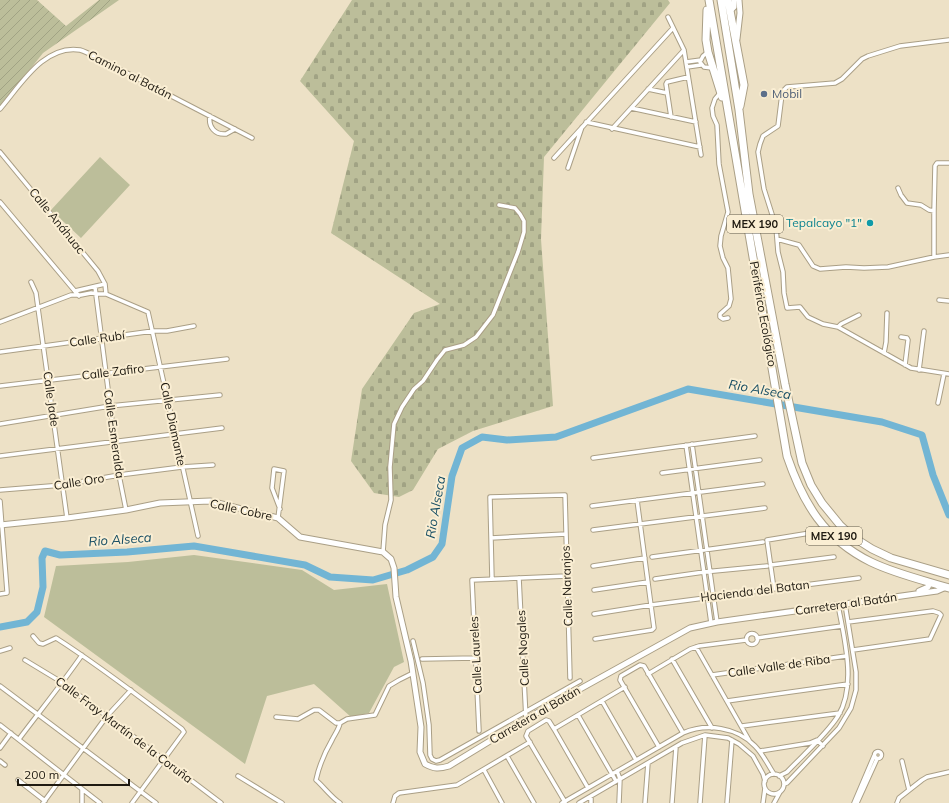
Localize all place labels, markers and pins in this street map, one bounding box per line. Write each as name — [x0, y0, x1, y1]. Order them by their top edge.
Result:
place label: Mobil — [772, 86, 802, 101]
marker: Mobil — [759, 89, 769, 99]
place label: Tepalcayo "1" — [786, 215, 862, 230]
marker: Tepalcayo "1" — [865, 218, 875, 228]

